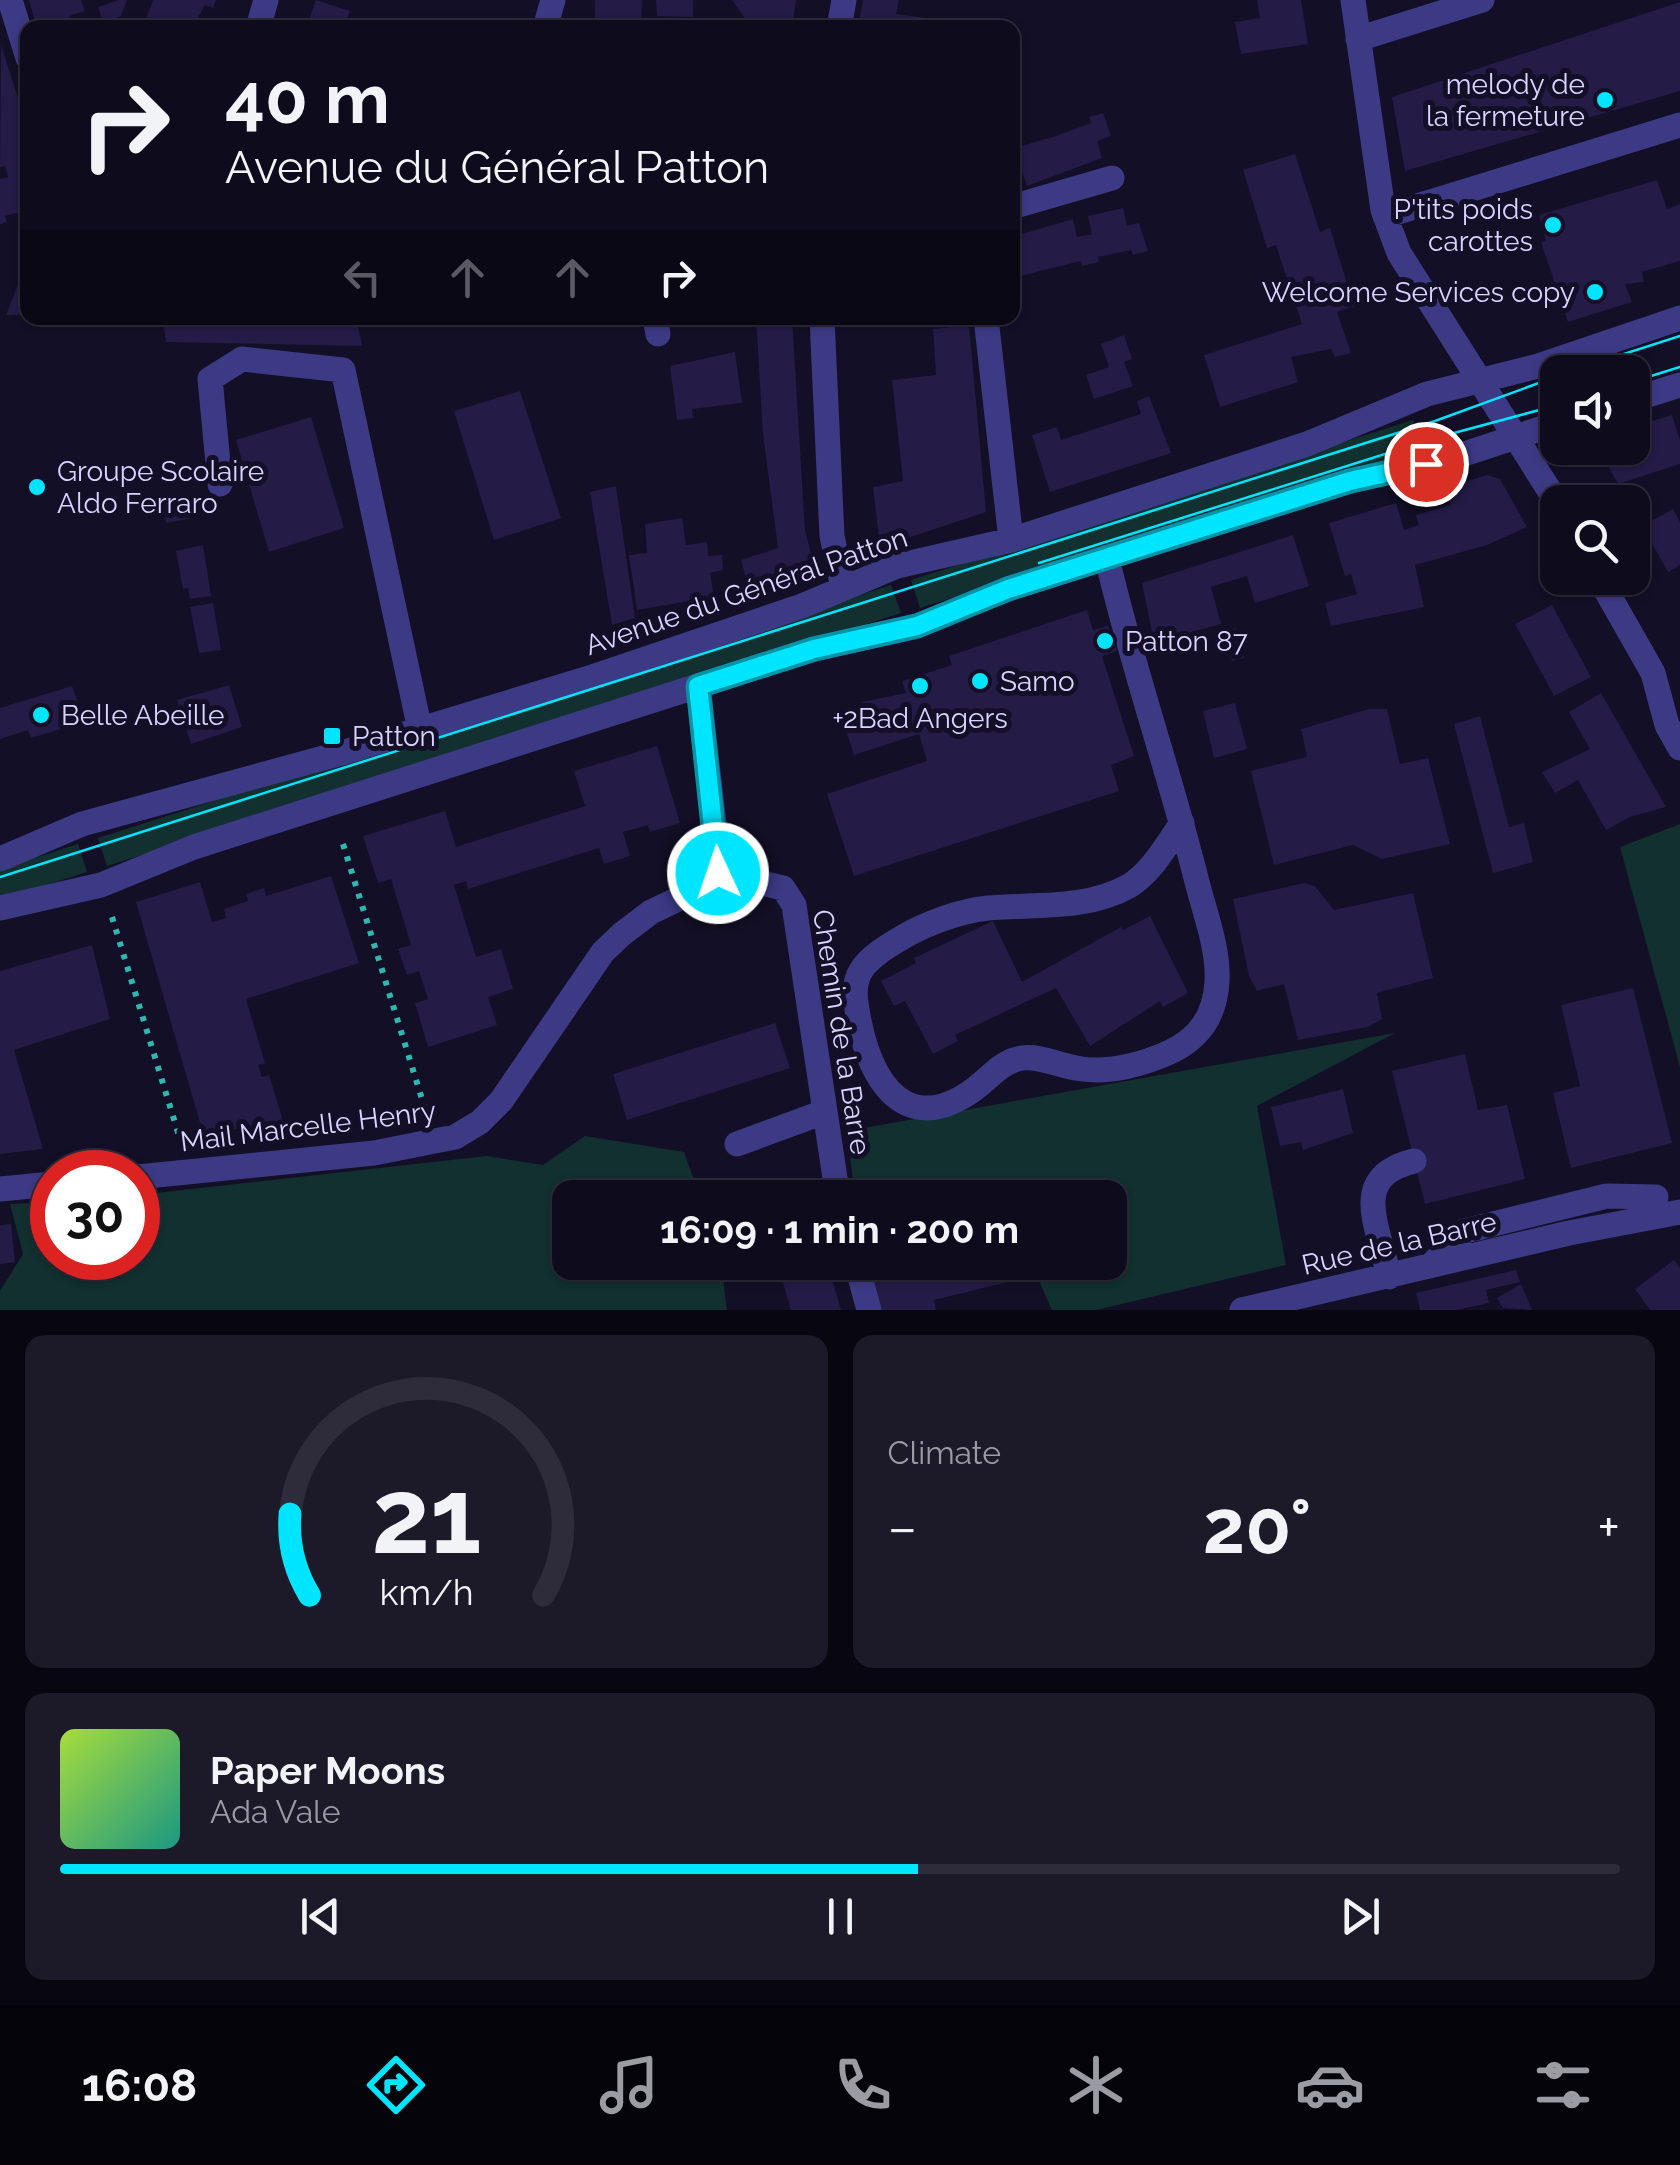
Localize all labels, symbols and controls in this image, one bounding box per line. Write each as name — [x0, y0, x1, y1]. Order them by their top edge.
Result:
text: 40 m — [225, 57, 390, 139]
icon: right — [60, 60, 190, 190]
place label: melody de la fermeture — [1426, 68, 1585, 133]
marker: melody de la fermeture — [1594, 89, 1616, 111]
text: Avenue du Général Patton — [225, 141, 769, 194]
place label: P'tits poids carottes — [1394, 193, 1533, 258]
marker: P'tits poids carottes — [1542, 214, 1564, 236]
icon: left — [335, 250, 390, 305]
icon: ahead — [440, 250, 495, 305]
icon: ahead — [545, 250, 600, 305]
icon: right — [650, 250, 705, 305]
place label: Welcome Services copy — [1262, 276, 1575, 309]
marker: Welcome Services copy — [1584, 281, 1606, 303]
map controls — [1540, 355, 1650, 595]
button: sound — [1540, 355, 1650, 465]
pin — [1384, 422, 1469, 507]
icon: arrive — [1399, 437, 1454, 492]
place label: Groupe Scolaire Aldo Ferraro — [57, 455, 264, 520]
marker: Groupe Scolaire Aldo Ferraro — [26, 476, 48, 498]
button: search — [1540, 485, 1650, 595]
street label: Avenue du Général Patton — [581, 521, 912, 662]
place label: Patton 87 — [1125, 625, 1248, 658]
marker: Patton 87 — [1094, 630, 1116, 652]
place label: Samo — [1000, 665, 1075, 698]
marker: Samo — [969, 670, 991, 692]
marker: +2Bad Angers — [909, 675, 931, 697]
place label: Belle Abeille — [61, 699, 224, 732]
place label: +2Bad Angers — [832, 702, 1008, 735]
marker: Belle Abeille — [30, 704, 52, 726]
place label: Patton — [352, 720, 436, 753]
marker: Patton — [321, 725, 343, 747]
position arrow — [666, 821, 770, 925]
street label: Chemin de la Barre — [806, 907, 877, 1157]
street label: Mail Marcelle Henry — [178, 1094, 438, 1159]
speed limit sign: 30 — [30, 1150, 160, 1280]
street label: Rue de la Barre — [1299, 1205, 1500, 1282]
text: 16:09 · 1 min · 200 m — [660, 1207, 1019, 1252]
text: Climate — [888, 1434, 1001, 1471]
text: 21 — [371, 1455, 481, 1577]
text: 20° — [1203, 1482, 1311, 1571]
text: − — [888, 1495, 917, 1560]
text: + — [1597, 1495, 1620, 1560]
text: km/h — [379, 1571, 473, 1613]
text: Paper Moons — [210, 1748, 445, 1793]
text: Ada Vale — [210, 1793, 341, 1830]
icon: previous — [293, 1889, 348, 1944]
icon: pause — [813, 1889, 868, 1944]
icon: next — [1333, 1889, 1388, 1944]
icon: directions — [361, 2050, 431, 2120]
icon: music — [594, 2050, 664, 2120]
icon: phone — [828, 2050, 898, 2120]
icon: climate — [1061, 2050, 1131, 2120]
icon: car — [1295, 2050, 1365, 2120]
icon: filters — [1528, 2050, 1598, 2120]
text: 16:08 — [82, 2059, 197, 2112]

